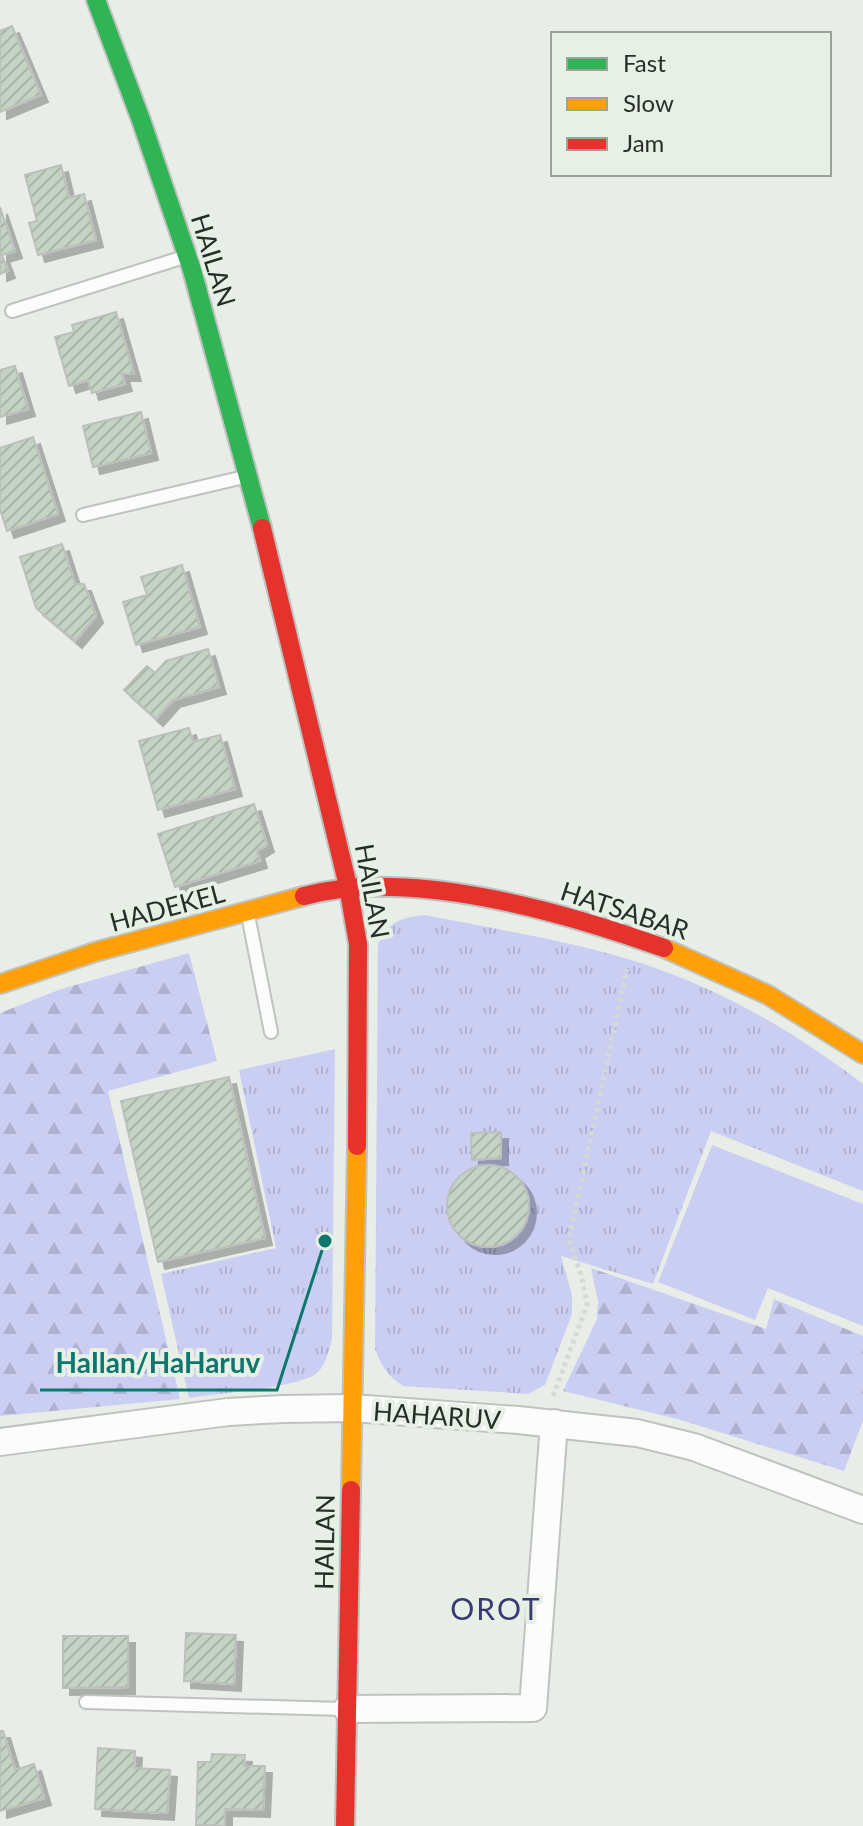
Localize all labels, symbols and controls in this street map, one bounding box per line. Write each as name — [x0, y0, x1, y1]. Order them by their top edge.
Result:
legend — [551, 32, 831, 176]
text: Fast — [623, 48, 666, 77]
text: Slow — [623, 88, 674, 117]
text: Jam — [623, 128, 664, 157]
street label: HAILAN — [185, 210, 243, 310]
street label: HAILAN — [349, 841, 397, 941]
street label: HATSABAR — [557, 874, 694, 946]
street label: HADEKEL — [106, 876, 228, 938]
callout: HaIlan/HaHaruv — [40, 1338, 277, 1390]
text: HaIlan/HaHaruv — [56, 1345, 261, 1379]
street label: HAHARUV — [372, 1395, 502, 1435]
street label: HAILAN — [307, 1494, 341, 1590]
district label: OROT — [450, 1590, 542, 1626]

